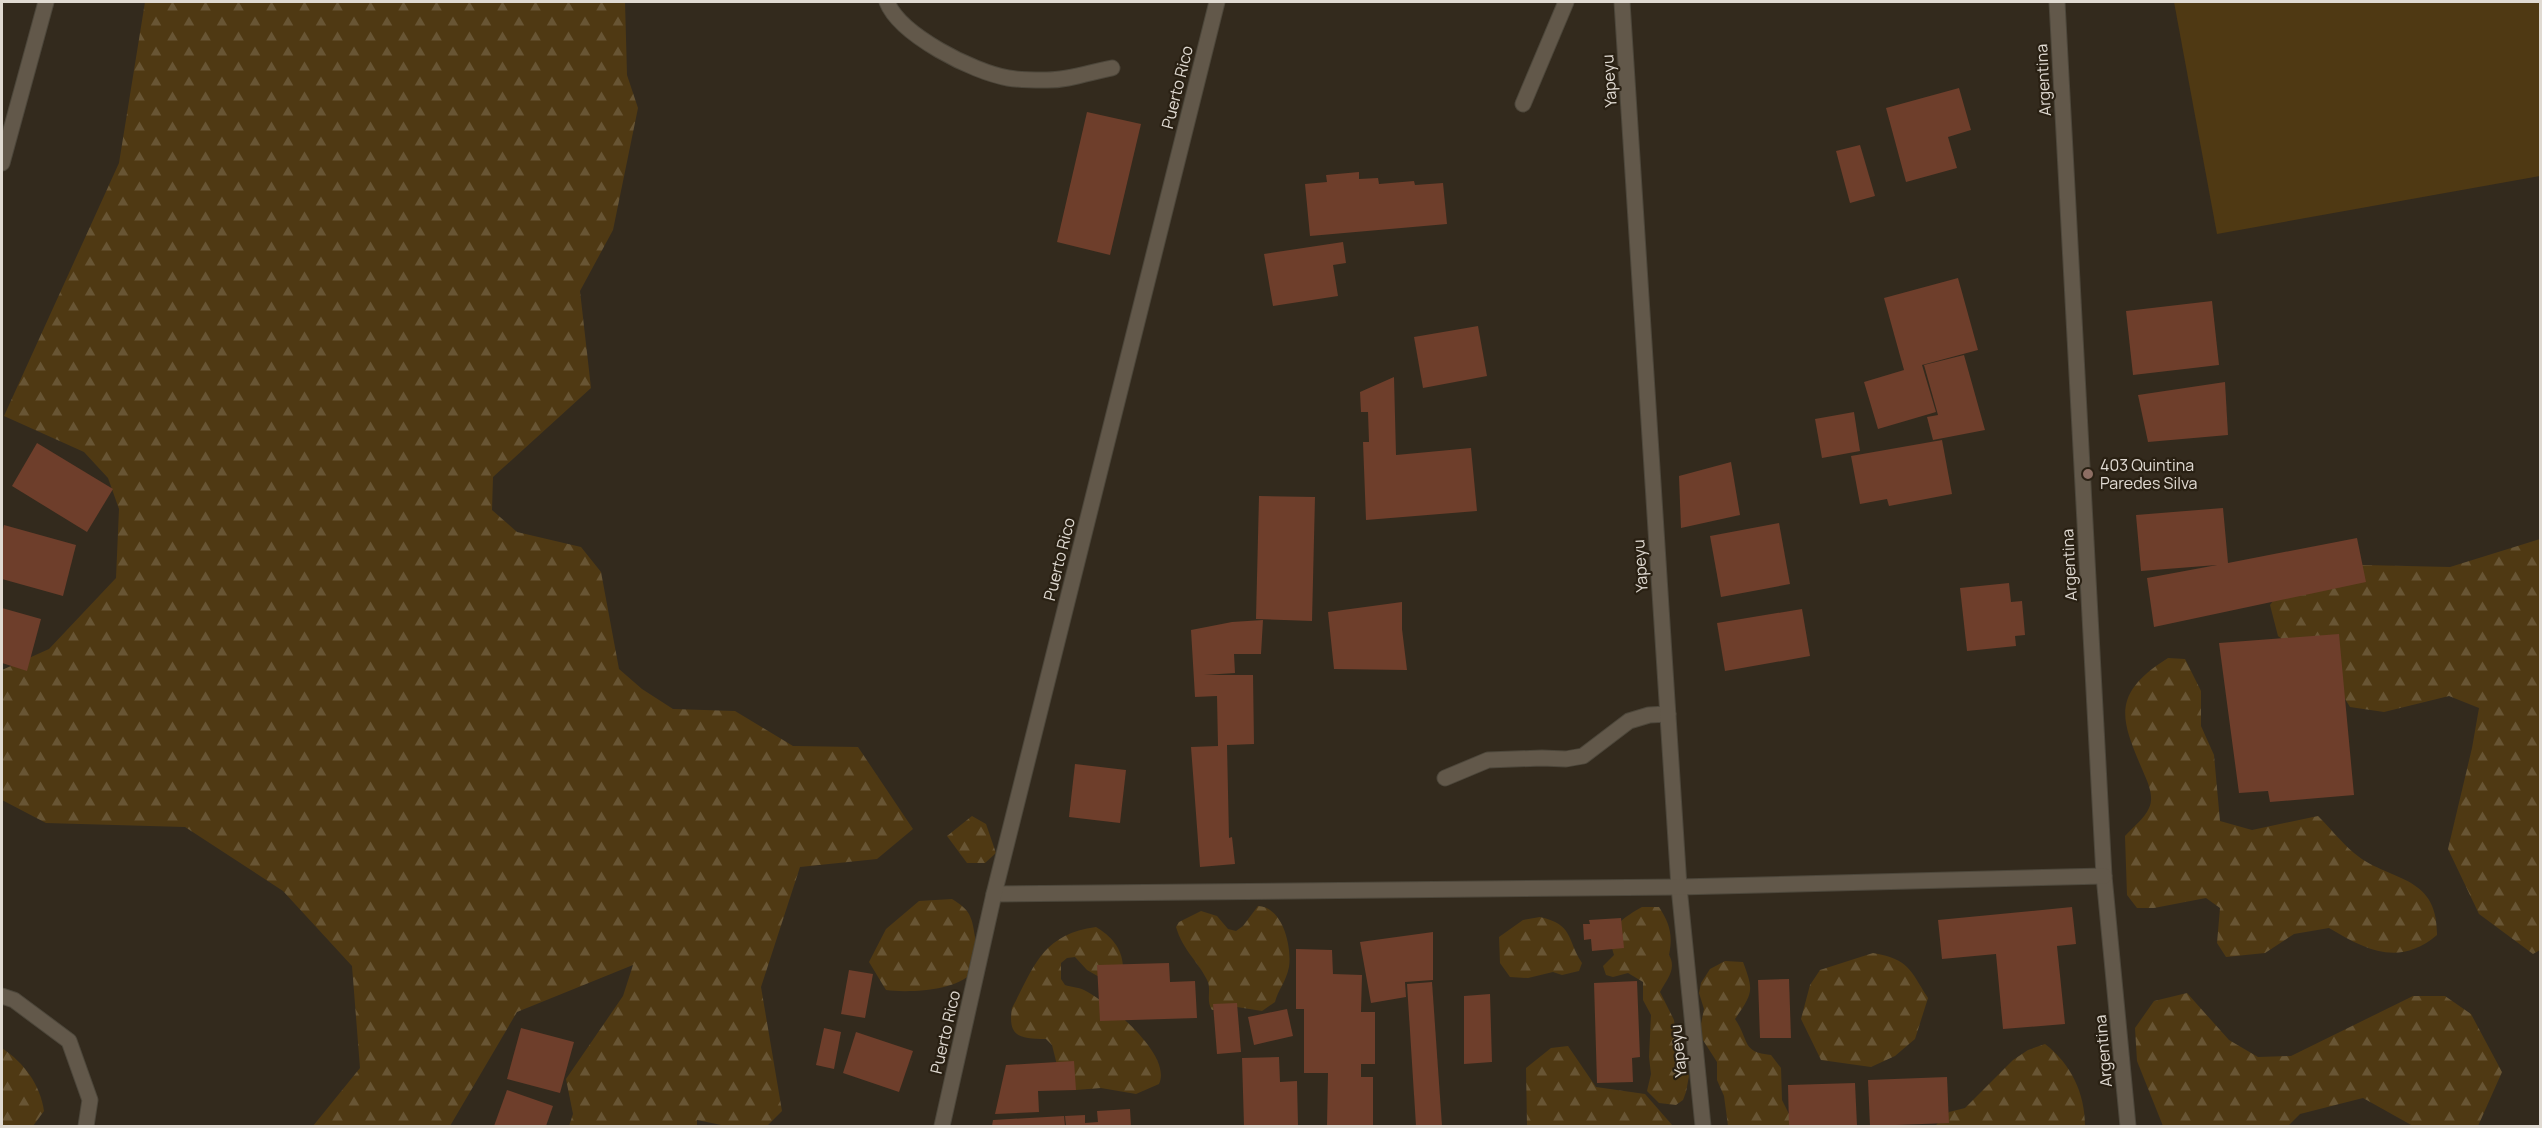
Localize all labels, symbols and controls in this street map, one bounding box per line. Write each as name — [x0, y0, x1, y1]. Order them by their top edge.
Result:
street label: Puerto Rico — [1156, 43, 1198, 131]
street label: Argentina — [2030, 43, 2056, 117]
street label: Yapeyu — [1596, 54, 1622, 108]
place label: 403 Quintina Paredes Silva — [2100, 454, 2197, 494]
marker: 403 Quintina Paredes Silva — [2081, 467, 2095, 481]
street label: Puerto Rico — [1038, 515, 1080, 603]
street label: Argentina — [2056, 528, 2082, 602]
street label: Yapeyu — [1627, 539, 1653, 593]
street label: Puerto Rico — [925, 988, 965, 1076]
street label: Argentina — [2089, 1014, 2117, 1088]
street label: Yapeyu — [1664, 1023, 1692, 1079]

